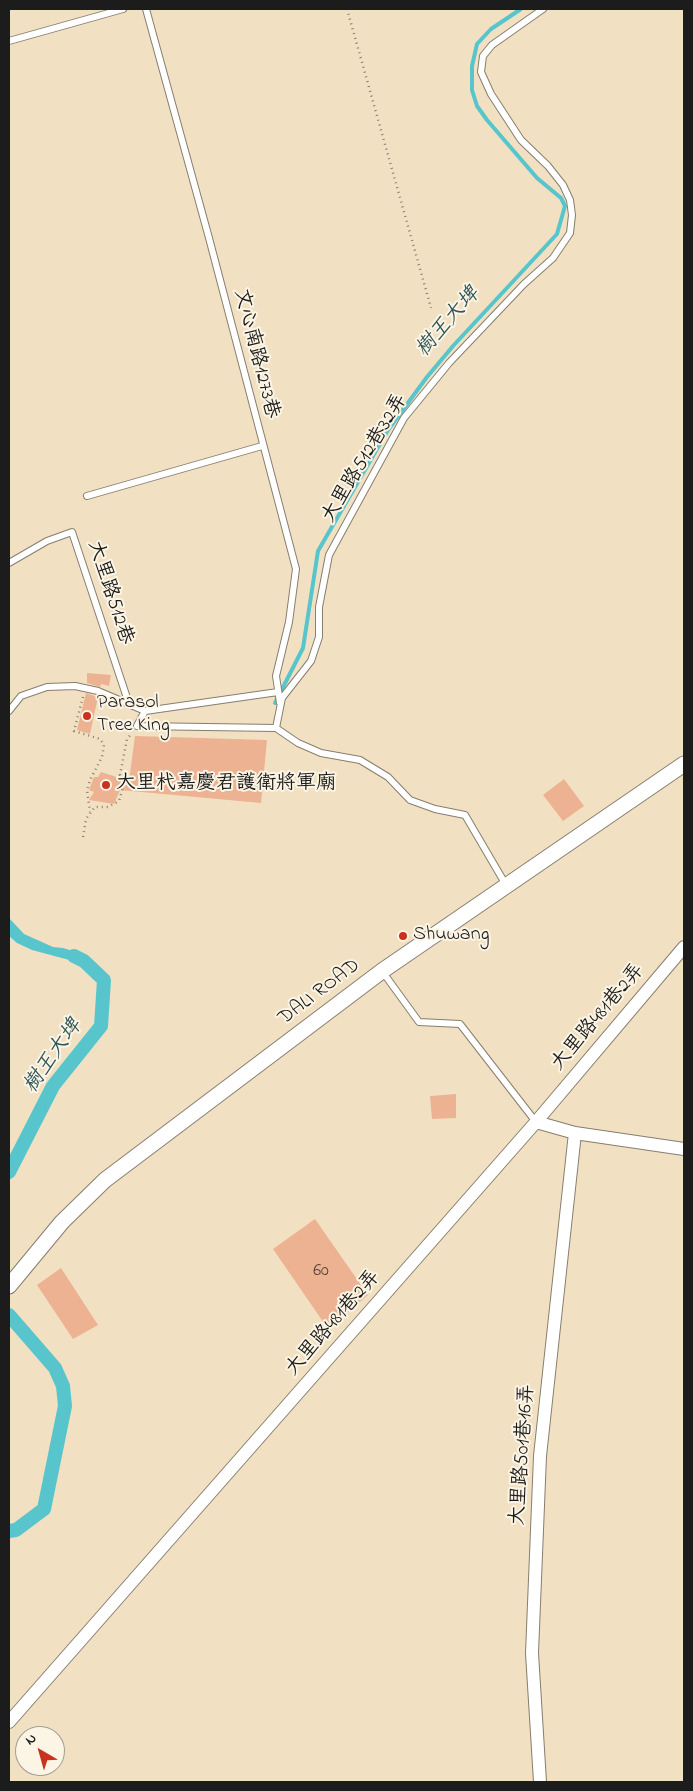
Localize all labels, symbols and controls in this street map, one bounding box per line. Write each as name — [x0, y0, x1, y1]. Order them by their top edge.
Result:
water label: 樹王大埤 — [412, 283, 486, 363]
street label: 文心南路1273巷 — [227, 287, 283, 421]
street label: 大里路512巷32弄 — [318, 390, 414, 528]
street label: 大里路512巷 — [81, 538, 137, 648]
place label: Parasol Tree King — [97, 692, 170, 739]
marker: Parasol Tree King — [81, 710, 93, 722]
place label: 大里杙嘉慶君護衛將軍廟 — [116, 773, 336, 797]
marker: 大里杙嘉慶君護衛將軍廟 — [100, 779, 112, 791]
place label: Shuwang — [413, 924, 489, 948]
marker: Shuwang — [397, 930, 409, 942]
street label: DALI ROAD — [275, 955, 365, 1031]
street label: 大里路481巷2弄 — [547, 960, 651, 1076]
water label: 樹王大埤 — [20, 1015, 88, 1099]
house number: 60 — [313, 1261, 329, 1283]
street label: 大里路481巷2弄 — [282, 1266, 386, 1382]
street label: 大里路501巷16弄 — [507, 1384, 541, 1526]
north arrow — [15, 1726, 65, 1776]
text: N — [21, 1728, 41, 1751]

